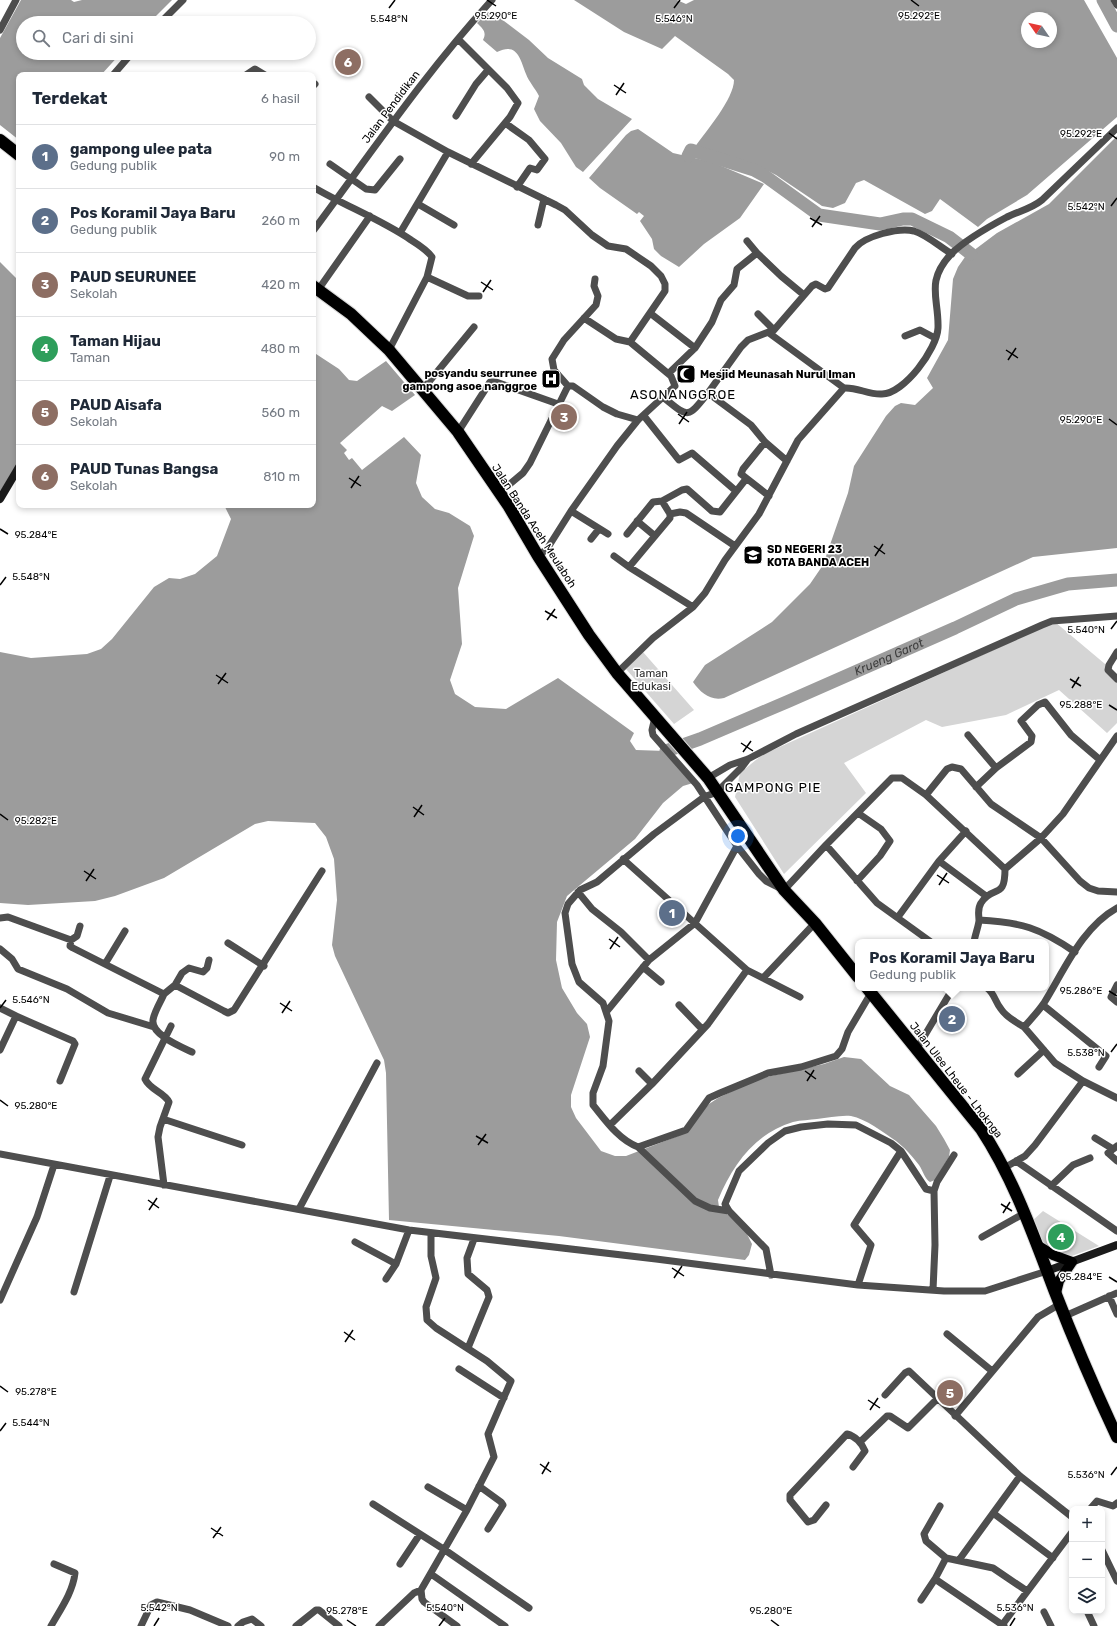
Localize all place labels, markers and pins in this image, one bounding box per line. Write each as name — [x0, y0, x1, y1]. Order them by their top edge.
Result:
pin: 6 — [335, 47, 361, 77]
mosque icon: Mesjid Meunasah Nurul Iman — [675, 363, 697, 385]
place label: posyandu seurrunee gampong asoe nanggroe — [402, 367, 537, 393]
hospital icon: posyandu seurrunee gampong asoe nanggroe — [540, 368, 562, 390]
place label: Mesjid Meunasah Nurul Iman — [700, 368, 856, 381]
pin: 3 — [551, 402, 577, 432]
place label: SD NEGERI 23 KOTA BANDA ACEH — [767, 543, 869, 569]
school or university icon: SD NEGERI 23 KOTA BANDA ACEH — [742, 544, 764, 566]
pin: 1 — [659, 898, 685, 928]
pin: 2 — [939, 1004, 965, 1034]
pin: 4 — [1048, 1222, 1074, 1252]
pin: 5 — [937, 1378, 963, 1408]

